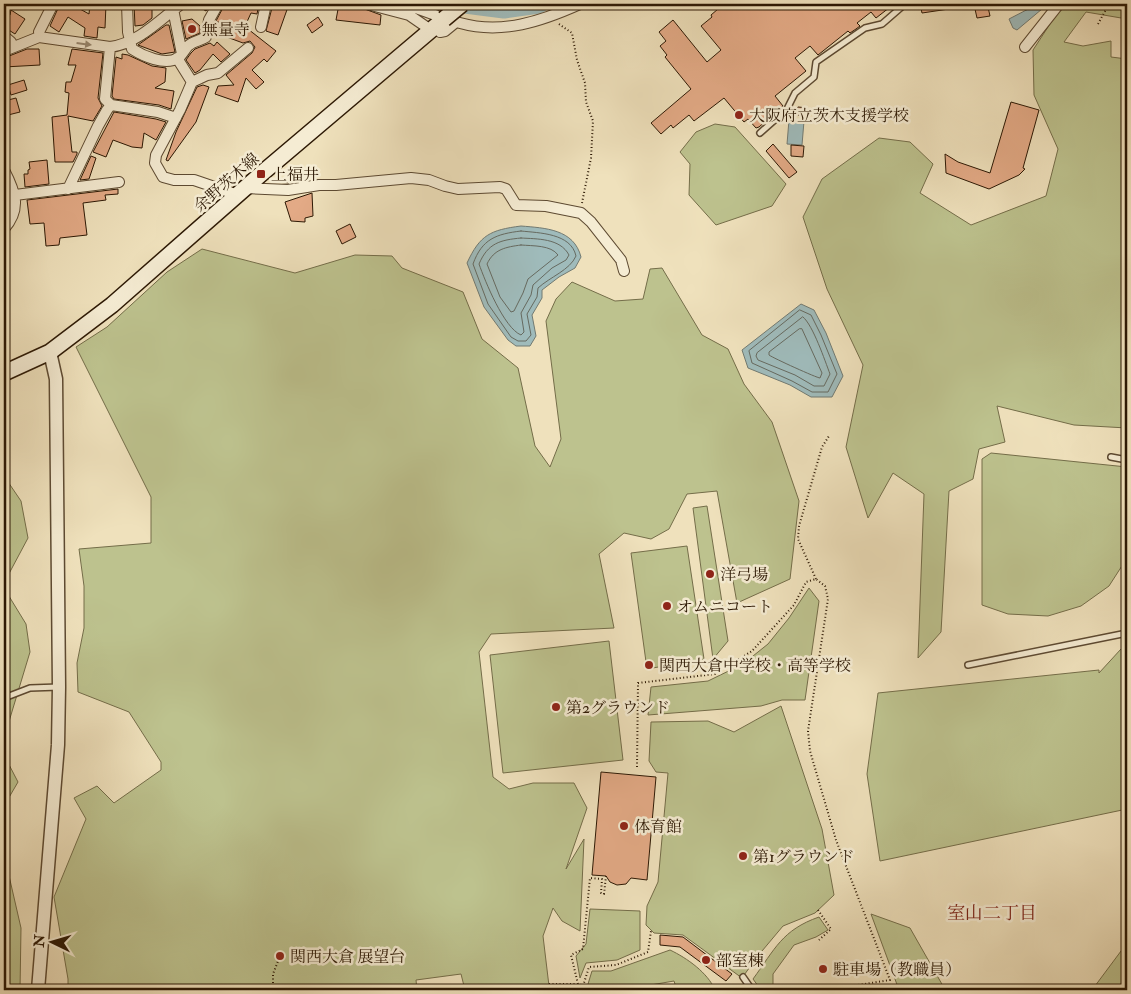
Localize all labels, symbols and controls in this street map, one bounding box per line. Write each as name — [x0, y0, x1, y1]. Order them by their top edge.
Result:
place label: 無量寺 — [202, 20, 250, 40]
marker: 無量寺 — [186, 23, 198, 35]
one-way arrow — [77, 40, 93, 48]
place label: 大阪府立茨木支援学校 — [749, 106, 909, 126]
marker: 大阪府立茨木支援学校 — [733, 109, 745, 121]
street label: 余野茨木線 — [190, 149, 263, 217]
place label: 上福井 — [271, 165, 319, 185]
marker: 上福井 — [255, 168, 267, 180]
place label: 洋弓場 — [720, 565, 768, 585]
marker: 洋弓場 — [704, 568, 716, 580]
place label: オムニコート — [677, 597, 773, 617]
marker: オムニコート — [661, 600, 673, 612]
place label: 関西大倉中学校・高等学校 — [659, 656, 851, 676]
marker: 関西大倉中学校・高等学校 — [643, 659, 655, 671]
place label: 第2グラウンド — [566, 698, 670, 718]
marker: 第2グラウンド — [550, 701, 562, 713]
place label: 体育館 — [634, 817, 682, 837]
marker: 体育館 — [618, 820, 630, 832]
place label: 第1グラウンド — [753, 847, 855, 867]
marker: 第1グラウンド — [737, 850, 749, 862]
district label: 室山二丁目 — [947, 902, 1037, 925]
north arrow — [28, 916, 78, 966]
text: N — [30, 933, 49, 949]
place label: 関西大倉 展望台 — [290, 947, 405, 967]
marker: 関西大倉 展望台 — [274, 950, 286, 962]
place label: 部室棟 — [716, 951, 764, 971]
marker: 部室棟 — [700, 954, 712, 966]
place label: 駐車場（教職員） — [833, 960, 961, 980]
marker: 駐車場（教職員） — [817, 963, 829, 975]

